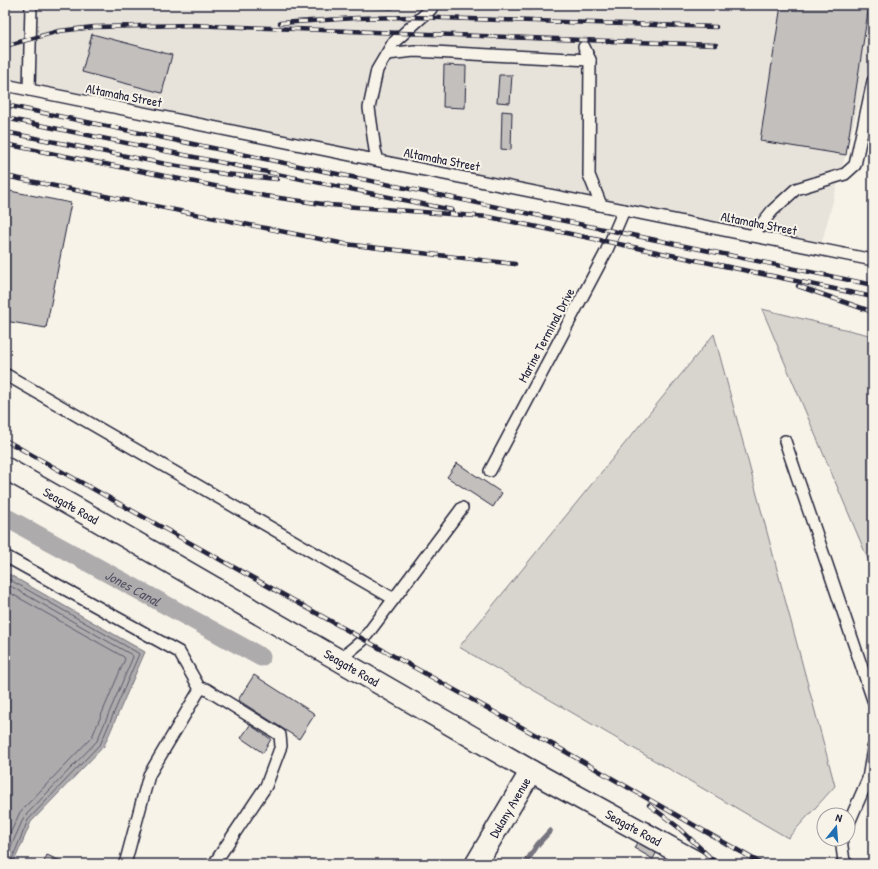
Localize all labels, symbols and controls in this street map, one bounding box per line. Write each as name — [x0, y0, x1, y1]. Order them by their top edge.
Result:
street label: Altamaha Street — [84, 79, 164, 111]
street label: Altamaha Street — [402, 143, 482, 175]
street label: Altamaha Street — [719, 207, 799, 239]
street label: Marine Terminal Drive — [513, 285, 579, 385]
street label: Seagate Road — [40, 483, 102, 528]
water label: Jones Canal — [102, 564, 165, 610]
street label: Seagate Road — [321, 644, 383, 691]
street label: Dulany Avenue — [485, 774, 534, 841]
street label: Seagate Road — [602, 805, 665, 850]
north arrow — [816, 807, 856, 847]
text: N — [834, 810, 844, 825]

